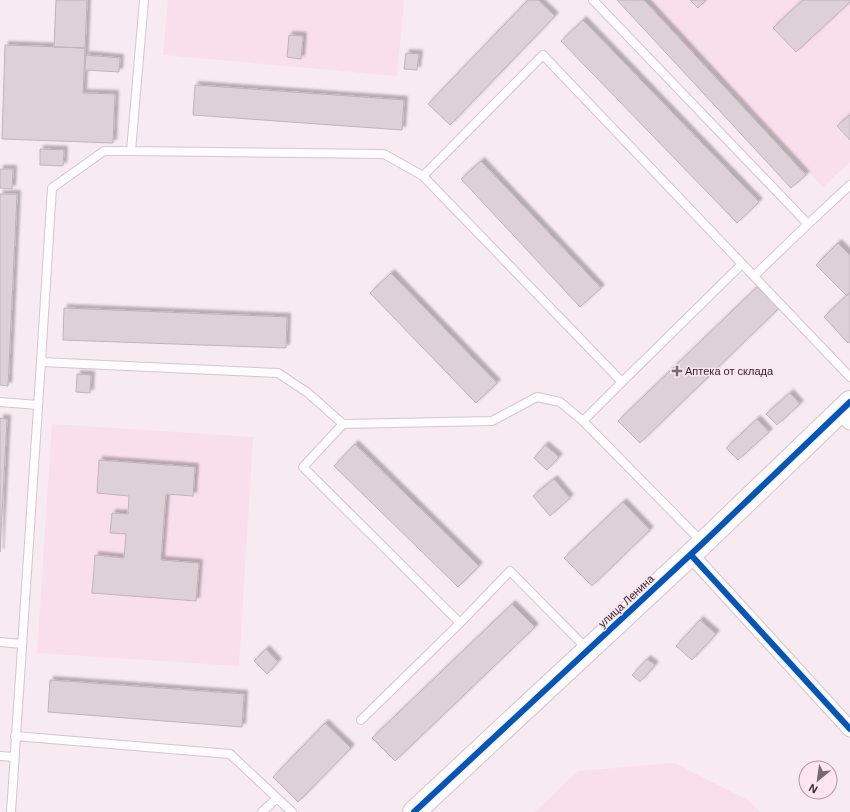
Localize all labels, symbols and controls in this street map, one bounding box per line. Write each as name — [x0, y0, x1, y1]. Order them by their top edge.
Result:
place label: Аптека от склада — [685, 365, 774, 377]
marker: Аптека от склада — [672, 366, 682, 376]
street label: улица Ленина — [596, 572, 657, 630]
north arrow — [798, 760, 838, 800]
text: N — [807, 782, 820, 796]

